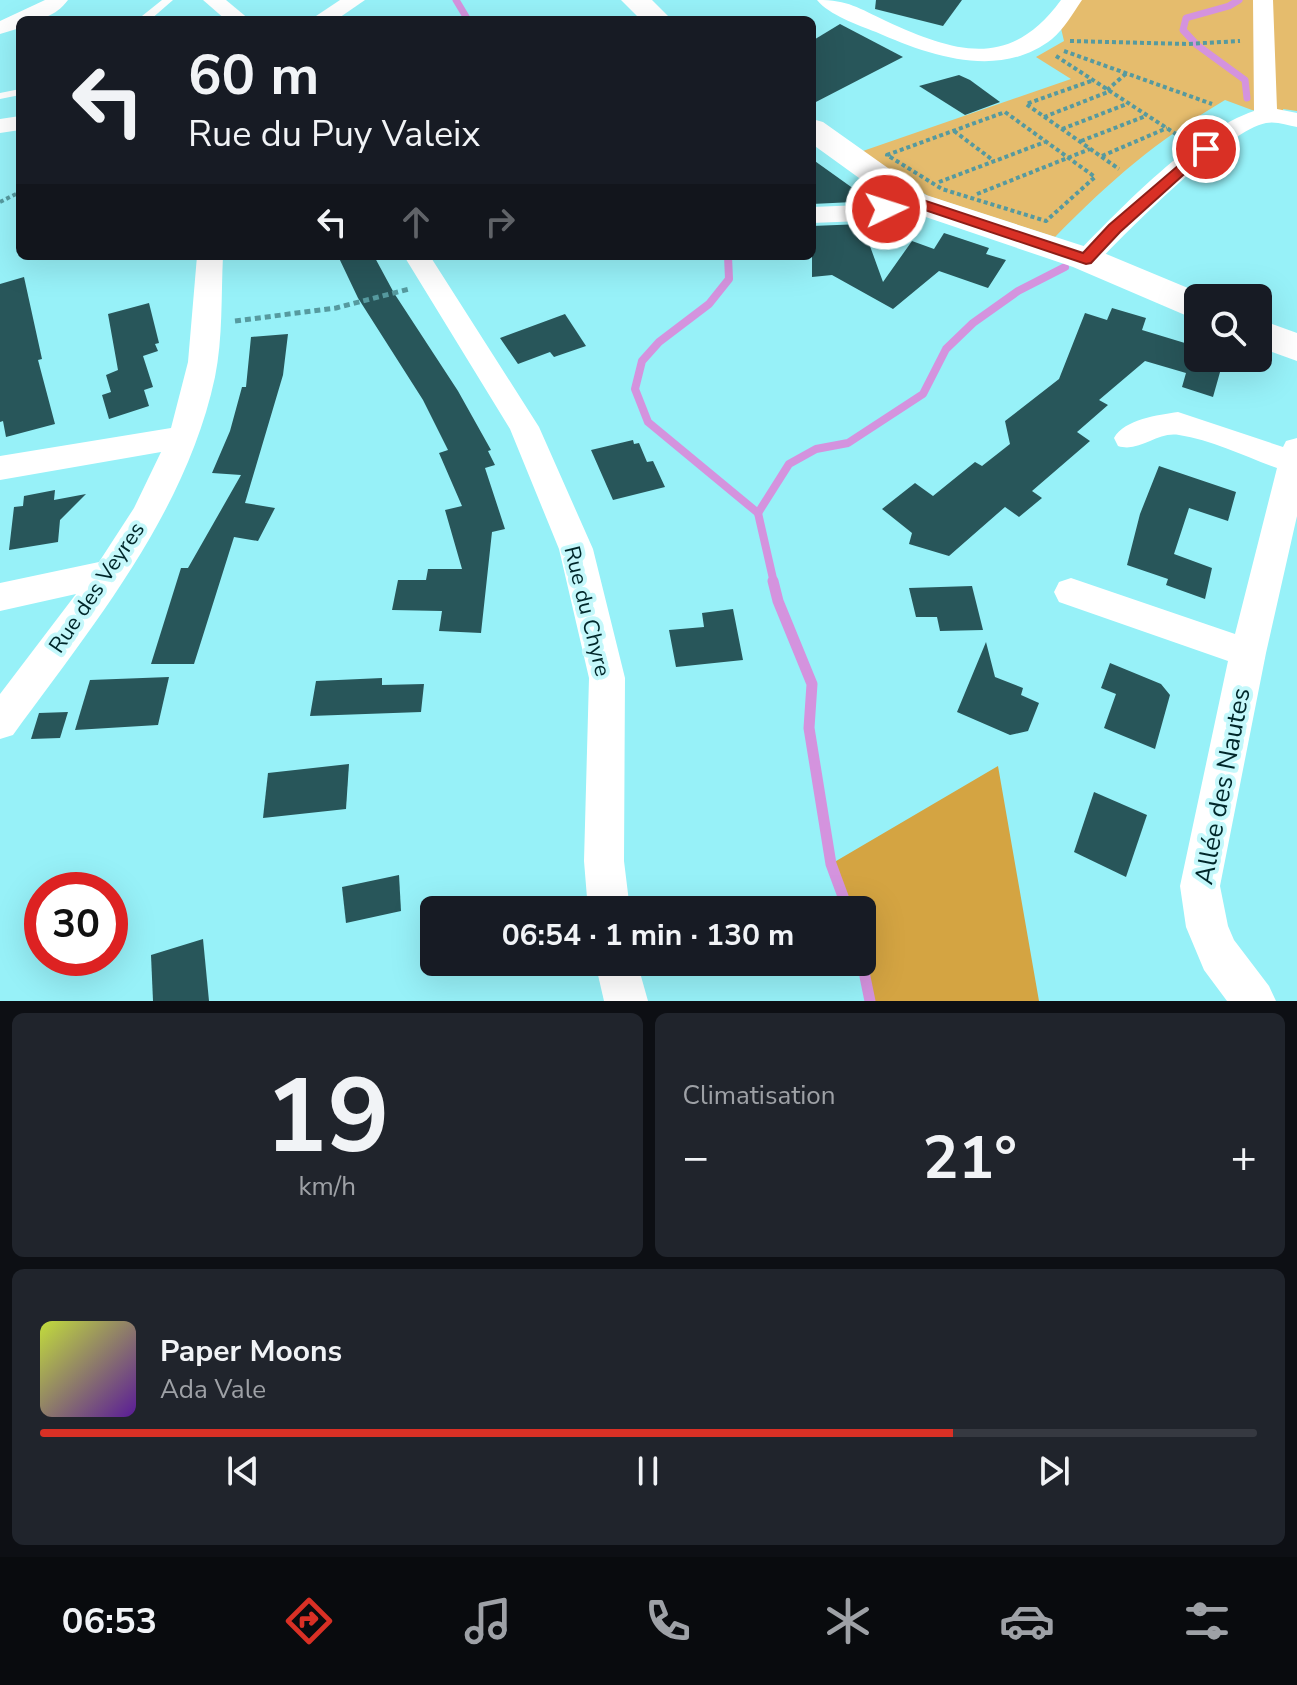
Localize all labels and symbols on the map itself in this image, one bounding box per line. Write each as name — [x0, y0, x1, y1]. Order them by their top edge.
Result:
pin — [1172, 115, 1240, 183]
position arrow — [844, 167, 928, 251]
street label: Rue des Veyres — [42, 516, 152, 659]
street label: Rue du Chyre — [556, 543, 618, 679]
street label: Allée des Nautes — [1186, 685, 1259, 887]
speed limit sign: 30 — [24, 872, 128, 976]

